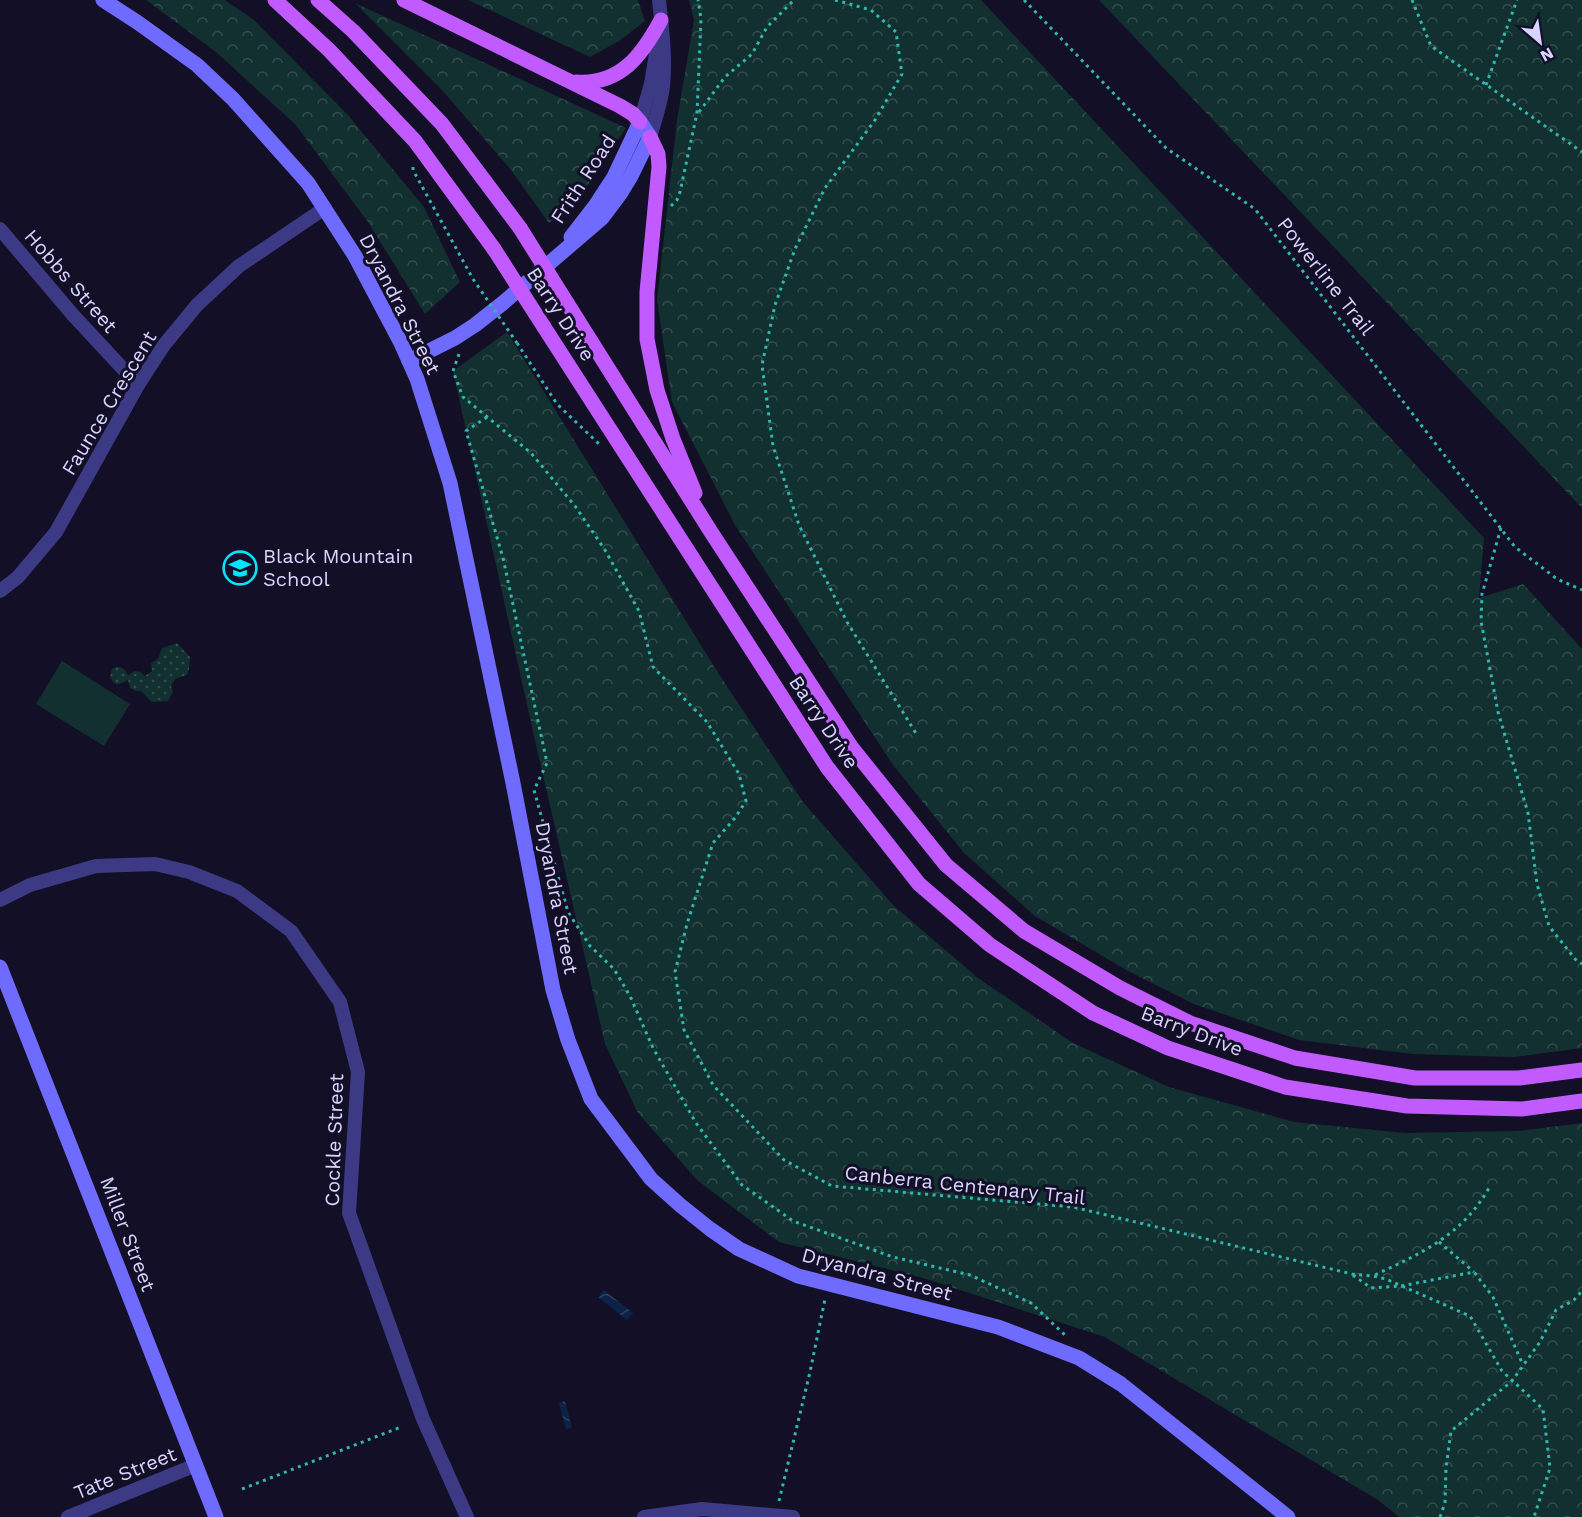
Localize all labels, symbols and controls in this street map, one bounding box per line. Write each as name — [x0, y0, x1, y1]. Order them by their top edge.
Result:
north arrow — [1510, 12, 1570, 72]
text: N — [1537, 43, 1557, 66]
street label: Frith Road — [545, 130, 621, 228]
street label: Powerline Trail — [1273, 212, 1379, 340]
street label: Hobbs Street — [20, 224, 123, 338]
street label: Dryandra Street — [354, 230, 446, 379]
street label: Barry Drive — [522, 263, 600, 365]
street label: Faunce Crescent — [57, 326, 162, 479]
place label: Black Mountain School — [263, 544, 413, 591]
school or university icon: Black Mountain School — [222, 550, 258, 586]
street label: Barry Drive — [784, 671, 864, 773]
street label: Dryandra Street — [530, 820, 584, 977]
street label: Barry Drive — [1138, 1001, 1246, 1061]
street label: Cockle Street — [320, 1073, 348, 1207]
street label: Canberra Centenary Trail — [843, 1160, 1087, 1210]
street label: Miller Street — [95, 1173, 161, 1295]
street label: Dryandra Street — [799, 1242, 955, 1306]
street label: Tate Street — [70, 1441, 180, 1504]

